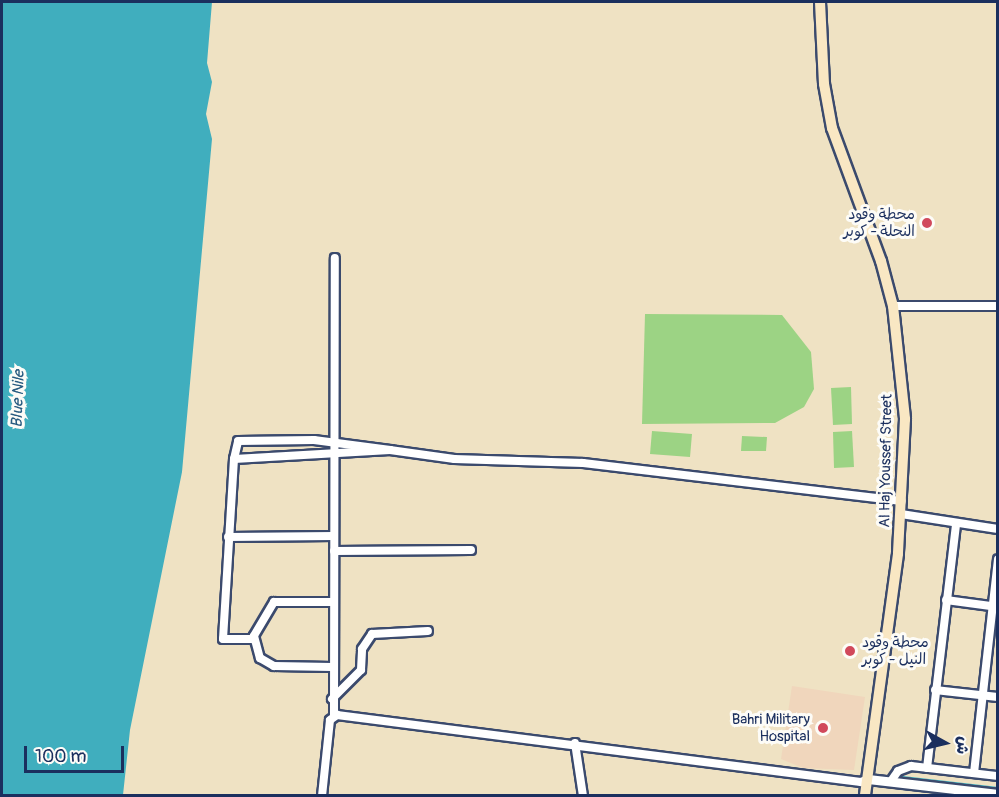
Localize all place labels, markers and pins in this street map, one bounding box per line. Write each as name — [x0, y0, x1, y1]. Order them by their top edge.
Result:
place label: محطة وقود النحلة - كوبر — [843, 205, 915, 240]
marker: محطة وقود النحلة - كوبر — [920, 216, 934, 230]
place label: محطة وقود النيل - كوبر — [862, 633, 929, 668]
marker: محطة وقود النيل - كوبر — [843, 644, 857, 658]
place label: Bahri Military Hospital — [732, 710, 810, 745]
marker: Bahri Military Hospital — [814, 719, 832, 737]

